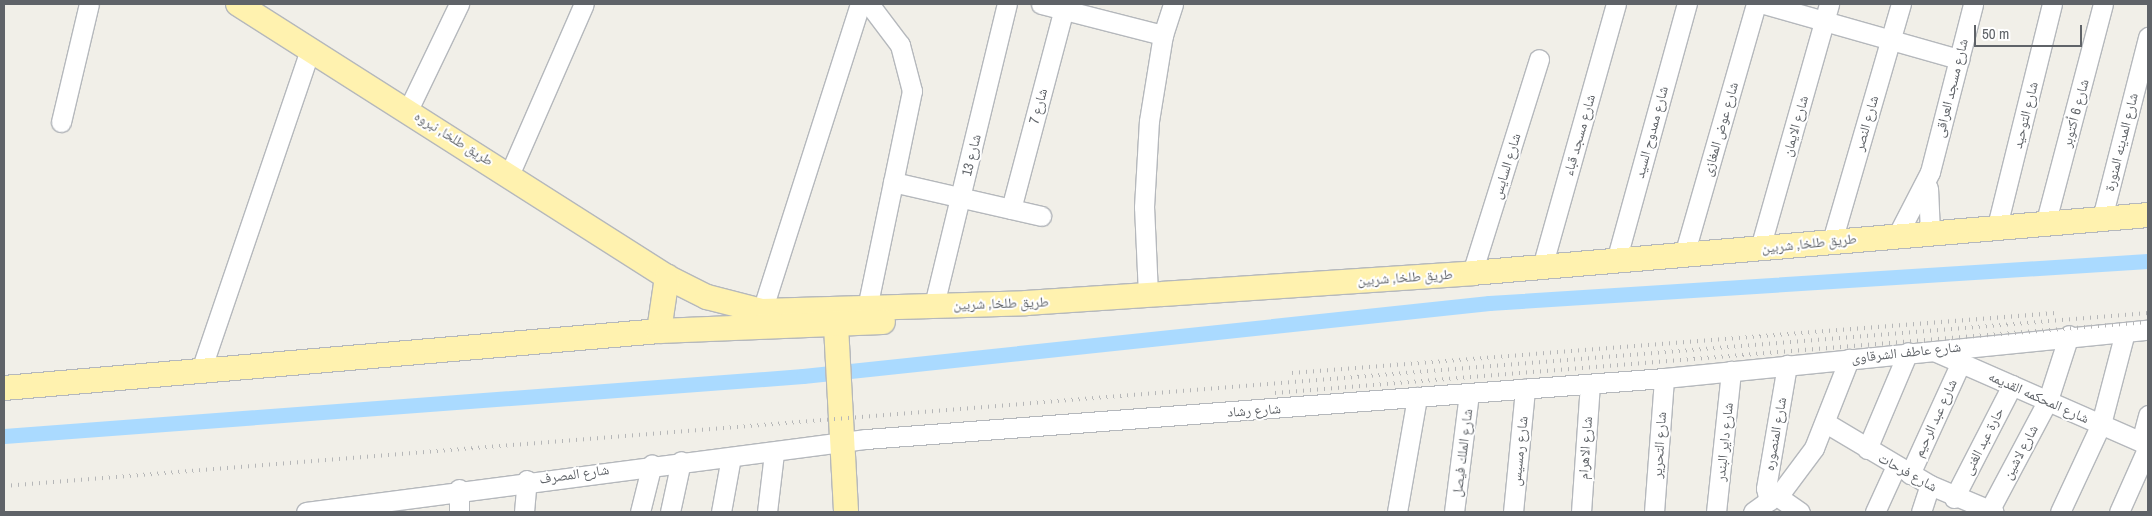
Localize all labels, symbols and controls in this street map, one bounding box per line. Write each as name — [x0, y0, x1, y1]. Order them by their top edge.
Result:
scale bar — [1977, 15, 2084, 47]
text: 50 m — [1982, 23, 2009, 44]
street label: شارع مسجد العراقى — [1931, 37, 1971, 139]
street label: شارع 6 أكتوبر — [2058, 77, 2092, 149]
street label: شارع عوض المغازى — [1698, 80, 1742, 178]
street label: شارع التوحيد — [2009, 80, 2041, 150]
street label: شارع ممدوح السيد — [1631, 84, 1671, 180]
street label: شارع 7 — [1025, 86, 1051, 126]
street label: شارع المدينه المنورة — [2101, 91, 2141, 193]
street label: شارع مسجد قباء — [1559, 92, 1599, 178]
street label: شارع النصر — [1850, 93, 1882, 153]
street label: شارع الايمان — [1778, 94, 1812, 158]
street label: طريق طلخا, نبروه — [412, 107, 496, 169]
street label: شارع السايس — [1488, 131, 1524, 201]
street label: شارع 13 — [958, 132, 984, 178]
street label: طريق طلخا, شربين — [1761, 230, 1857, 256]
street label: طريق طلخا, شربين — [1357, 265, 1453, 289]
street label: طريق طلخا, شربين — [953, 293, 1049, 313]
street label: شارع عاطف الشرقاوى — [1850, 338, 1962, 366]
street label: شارع المحكمه القديمه — [1986, 367, 2092, 427]
street label: شارع عبد الرحيم — [1910, 376, 1960, 460]
street label: شارع المنصوره — [1760, 396, 1790, 472]
street label: شارع رشاد — [1227, 400, 1281, 420]
street label: شارع داير البندر — [1712, 402, 1736, 482]
street label: حارة عبد الغنى — [1959, 404, 2007, 478]
street label: شارع الملك فيصل — [1448, 408, 1476, 498]
street label: شارع التحرير — [1648, 411, 1670, 479]
street label: شارع رمسيس — [1507, 415, 1531, 487]
street label: شارع الاهرام — [1574, 416, 1596, 480]
street label: شارع لاشين — [1999, 422, 2041, 482]
street label: شارع فرحات — [1876, 449, 1940, 495]
street label: شارع المصرف — [538, 461, 610, 487]

